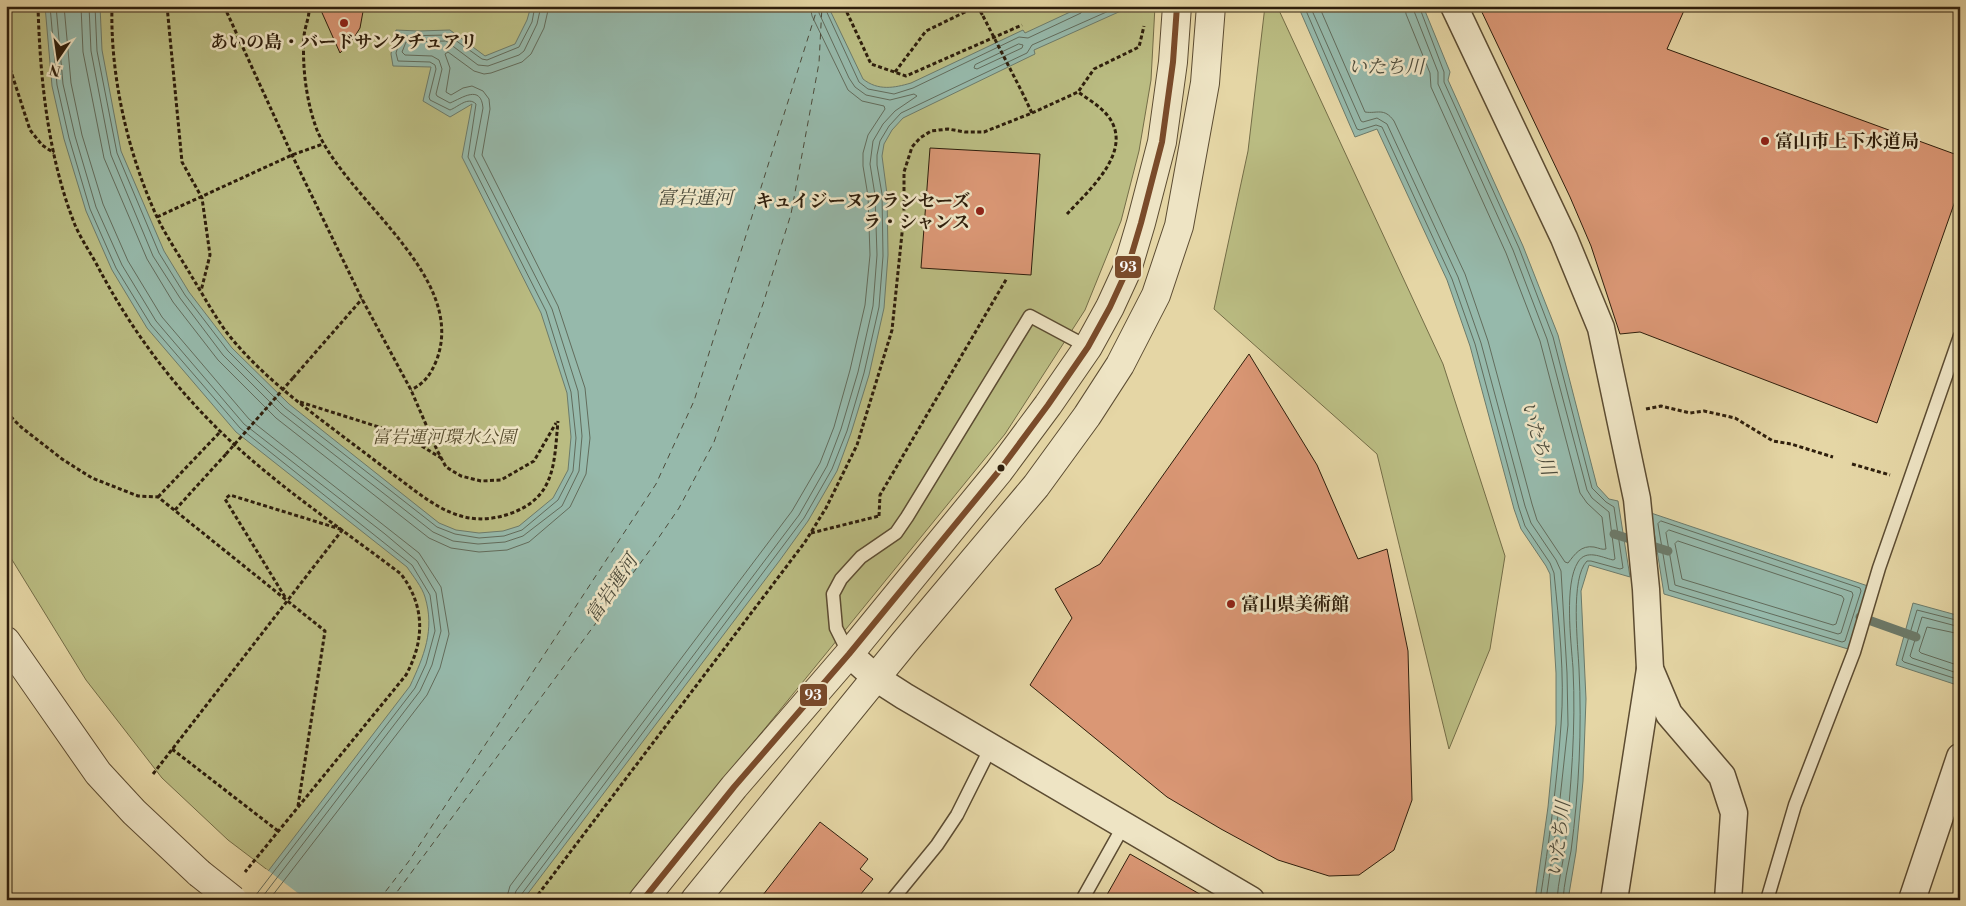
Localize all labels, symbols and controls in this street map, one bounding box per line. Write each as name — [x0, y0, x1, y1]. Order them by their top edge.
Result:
marker: あいの島・バードサンクチュアリ — [338, 17, 350, 29]
place label: あいの島・バードサンクチュアリ — [210, 31, 478, 54]
north arrow — [32, 32, 82, 82]
water label: いたち川 — [1348, 55, 1426, 79]
text: N — [48, 60, 63, 80]
place label: 富山市上下水道局 — [1775, 130, 1919, 153]
marker: 富山市上下水道局 — [1759, 135, 1771, 147]
water label: 富岩運河 — [657, 186, 736, 210]
place label: キュイジーヌフランセーズ ラ・シャンス — [756, 190, 970, 234]
marker: キュイジーヌフランセーズ ラ・シャンス — [974, 205, 986, 217]
line badge: 93 — [1114, 255, 1142, 279]
text: 93 — [1119, 259, 1137, 277]
water label: いたち川 — [1515, 398, 1561, 480]
park label: 富岩運河環水公園 — [372, 426, 519, 449]
unlabelled marker — [996, 463, 1006, 473]
water label: 富岩運河 — [581, 548, 645, 627]
place label: 富山県美術館 — [1241, 593, 1349, 616]
marker: 富山県美術館 — [1225, 598, 1237, 610]
line badge: 93 — [799, 683, 828, 707]
text: 93 — [804, 687, 822, 705]
water label: いたち川 — [1542, 798, 1576, 878]

